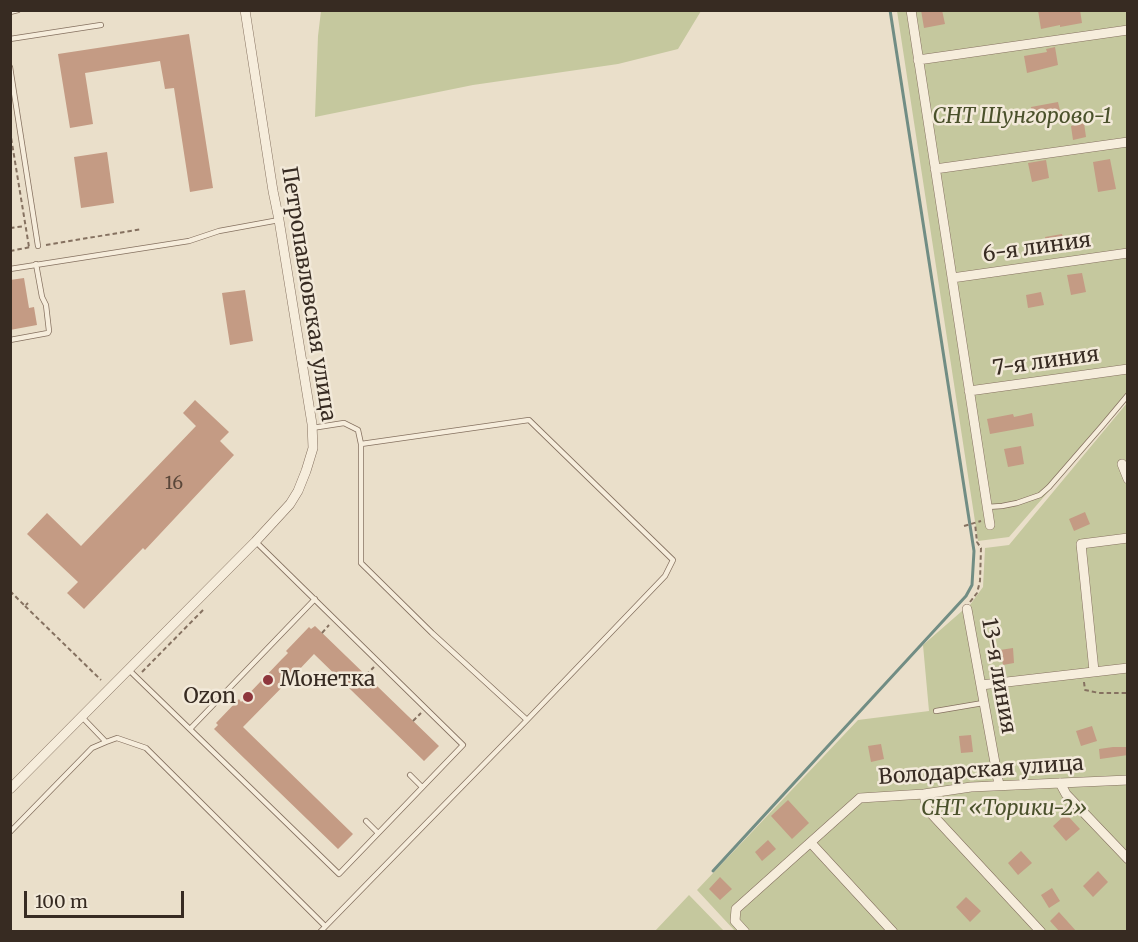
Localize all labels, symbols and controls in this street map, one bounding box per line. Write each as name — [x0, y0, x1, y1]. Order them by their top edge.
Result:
park label: СНТ Шунгорово-1 — [932, 104, 1112, 130]
street label: Петропавловская улица — [275, 165, 341, 423]
street label: 6-я линия — [981, 228, 1093, 268]
street label: 7-я линия — [991, 342, 1101, 382]
house number: 16 — [165, 473, 183, 495]
street label: 13-я линия — [975, 616, 1021, 736]
place label: Монетка — [280, 667, 375, 693]
marker: Монетка — [261, 673, 275, 687]
place label: Ozon — [183, 684, 236, 710]
marker: Ozon — [241, 690, 255, 704]
street label: Володарская улица — [878, 751, 1084, 791]
park label: СНТ «Торики-2» — [921, 796, 1087, 822]
scale bar — [27, 879, 188, 917]
text: 100 m — [35, 890, 88, 913]

